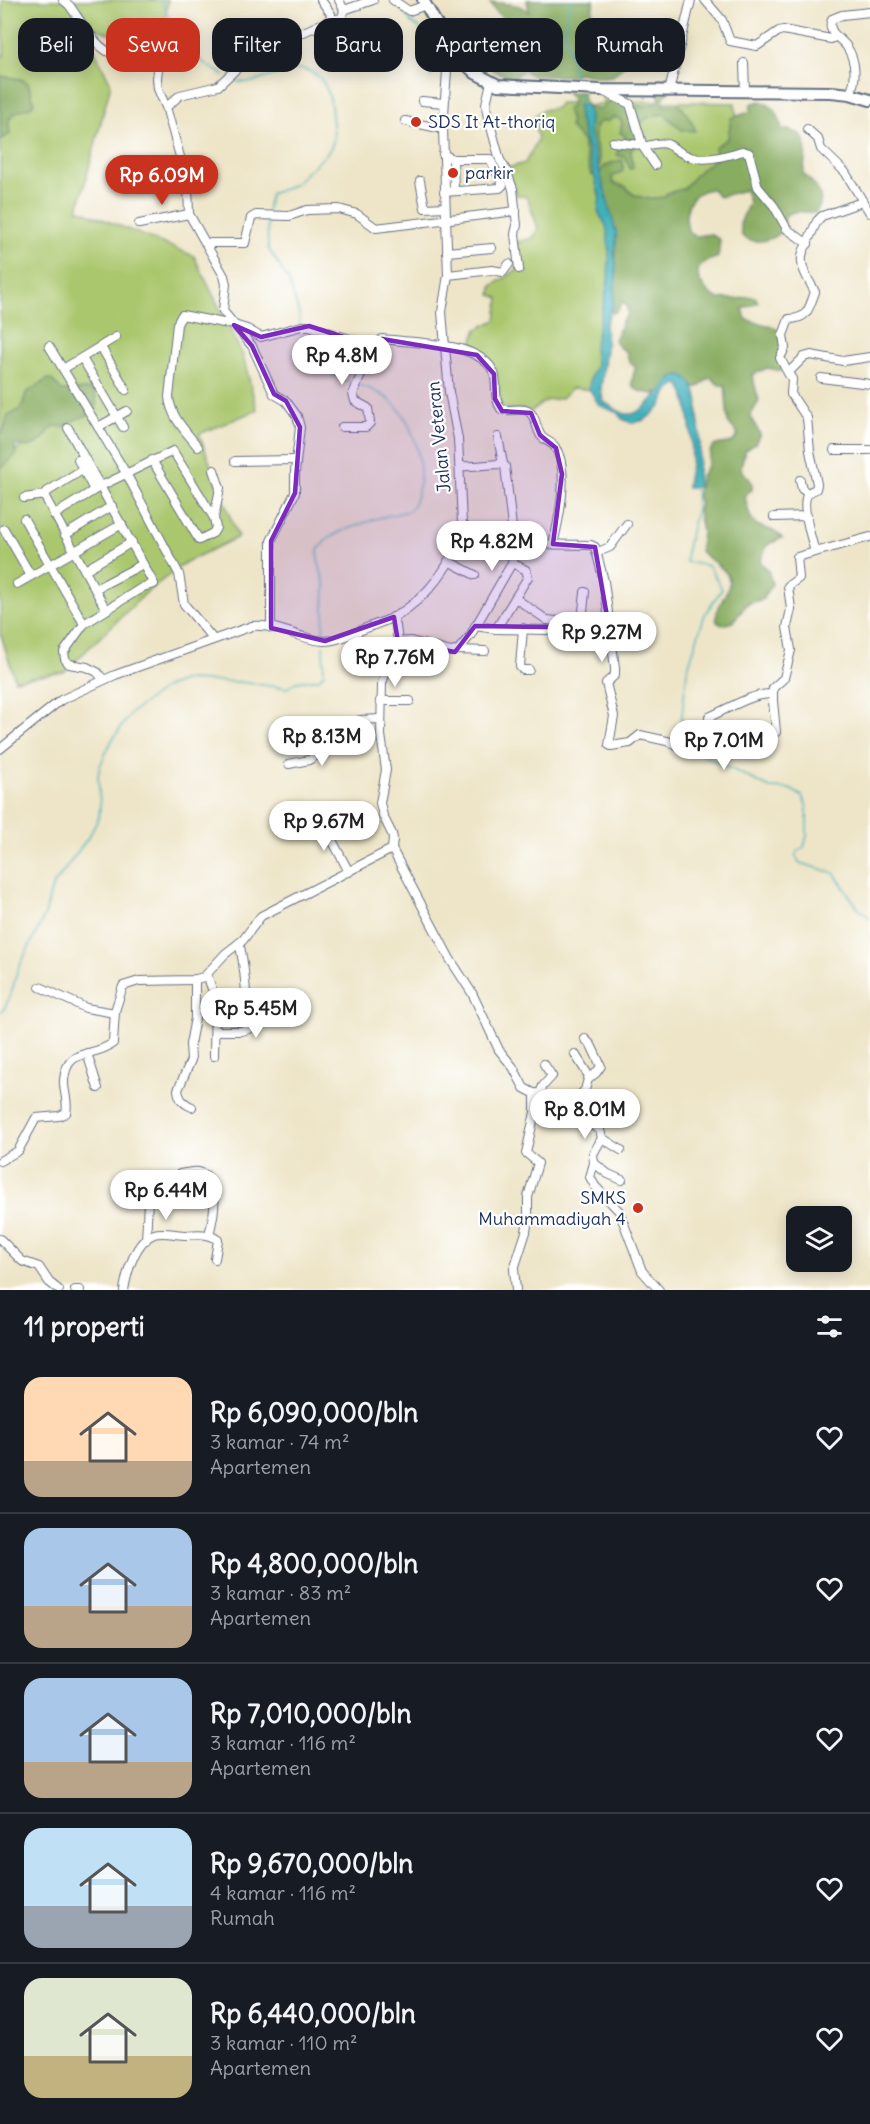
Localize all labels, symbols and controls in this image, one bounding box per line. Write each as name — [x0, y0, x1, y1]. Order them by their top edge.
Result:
chip: Beli — [18, 18, 94, 72]
chip: Sewa — [106, 18, 200, 72]
chip: Filter — [212, 18, 302, 72]
chip: Baru — [314, 18, 403, 72]
chip: Apartemen — [415, 18, 563, 72]
chip: Rumah — [575, 18, 685, 72]
place label: SDS It At-thoriq — [428, 110, 555, 133]
marker: SDS It At-thoriq — [409, 115, 423, 129]
pin: Rp 6.09M — [100, 155, 224, 206]
place label: parkir — [465, 161, 514, 184]
text: Rp 6.09M — [119, 162, 205, 187]
marker: parkir — [446, 166, 460, 180]
pin: Rp 4.8M — [287, 335, 397, 386]
text: Rp 4.8M — [306, 342, 378, 367]
street label: Jalan Veteran — [421, 380, 456, 494]
pin: Rp 4.82M — [430, 521, 554, 572]
text: Rp 4.82M — [450, 528, 534, 553]
pin: Rp 9.27M — [540, 612, 664, 663]
text: Rp 9.27M — [561, 619, 643, 644]
pin: Rp 7.76M — [333, 637, 457, 688]
text: Rp 7.76M — [355, 644, 435, 669]
pin: Rp 8.13M — [260, 716, 384, 767]
pin: Rp 7.01M — [662, 720, 786, 771]
text: Rp 8.13M — [282, 723, 362, 748]
text: Rp 7.01M — [684, 727, 764, 752]
pin: Rp 9.67M — [262, 801, 386, 852]
text: Rp 9.67M — [283, 808, 365, 833]
pin: Rp 5.45M — [194, 988, 318, 1039]
text: Rp 5.45M — [214, 995, 298, 1020]
pin: Rp 8.01M — [523, 1089, 647, 1140]
text: Rp 8.01M — [544, 1096, 626, 1121]
pin: Rp 6.44M — [104, 1170, 228, 1221]
text: Rp 6.44M — [124, 1177, 208, 1202]
place label: SMKS Muhammadiyah 4 — [478, 1186, 626, 1230]
marker: SMKS Muhammadiyah 4 — [631, 1201, 645, 1215]
map controls — [786, 1206, 852, 1272]
button: layers — [786, 1206, 852, 1272]
text: 11 properti — [24, 1310, 145, 1343]
icon: filters — [813, 1310, 846, 1343]
text: Rp 6,090,000/bln — [210, 1396, 418, 1429]
icon: home — [72, 1401, 144, 1473]
icon: heart — [813, 1421, 846, 1454]
text: 3 kamar · 74 m² — [210, 1429, 349, 1454]
text: Apartemen — [210, 1454, 311, 1479]
text: Rp 4,800,000/bln — [210, 1547, 418, 1580]
icon: home — [72, 1552, 144, 1624]
icon: heart — [813, 1572, 846, 1605]
text: 3 kamar · 83 m² — [210, 1580, 351, 1605]
text: Apartemen — [210, 1605, 311, 1630]
text: Rp 7,010,000/bln — [210, 1697, 411, 1730]
icon: home — [72, 1702, 144, 1774]
icon: heart — [813, 1722, 846, 1755]
text: 3 kamar · 116 m² — [210, 1730, 356, 1755]
text: Apartemen — [210, 1755, 311, 1780]
text: Rp 9,670,000/bln — [210, 1847, 413, 1880]
icon: home — [72, 1852, 144, 1924]
icon: heart — [813, 1872, 846, 1905]
text: 4 kamar · 116 m² — [210, 1880, 356, 1905]
text: Rumah — [210, 1905, 275, 1930]
text: Rp 6,440,000/bln — [210, 1997, 416, 2030]
icon: home — [72, 2002, 144, 2074]
icon: heart — [813, 2022, 846, 2055]
text: 3 kamar · 110 m² — [210, 2030, 358, 2055]
text: Apartemen — [210, 2055, 311, 2080]

